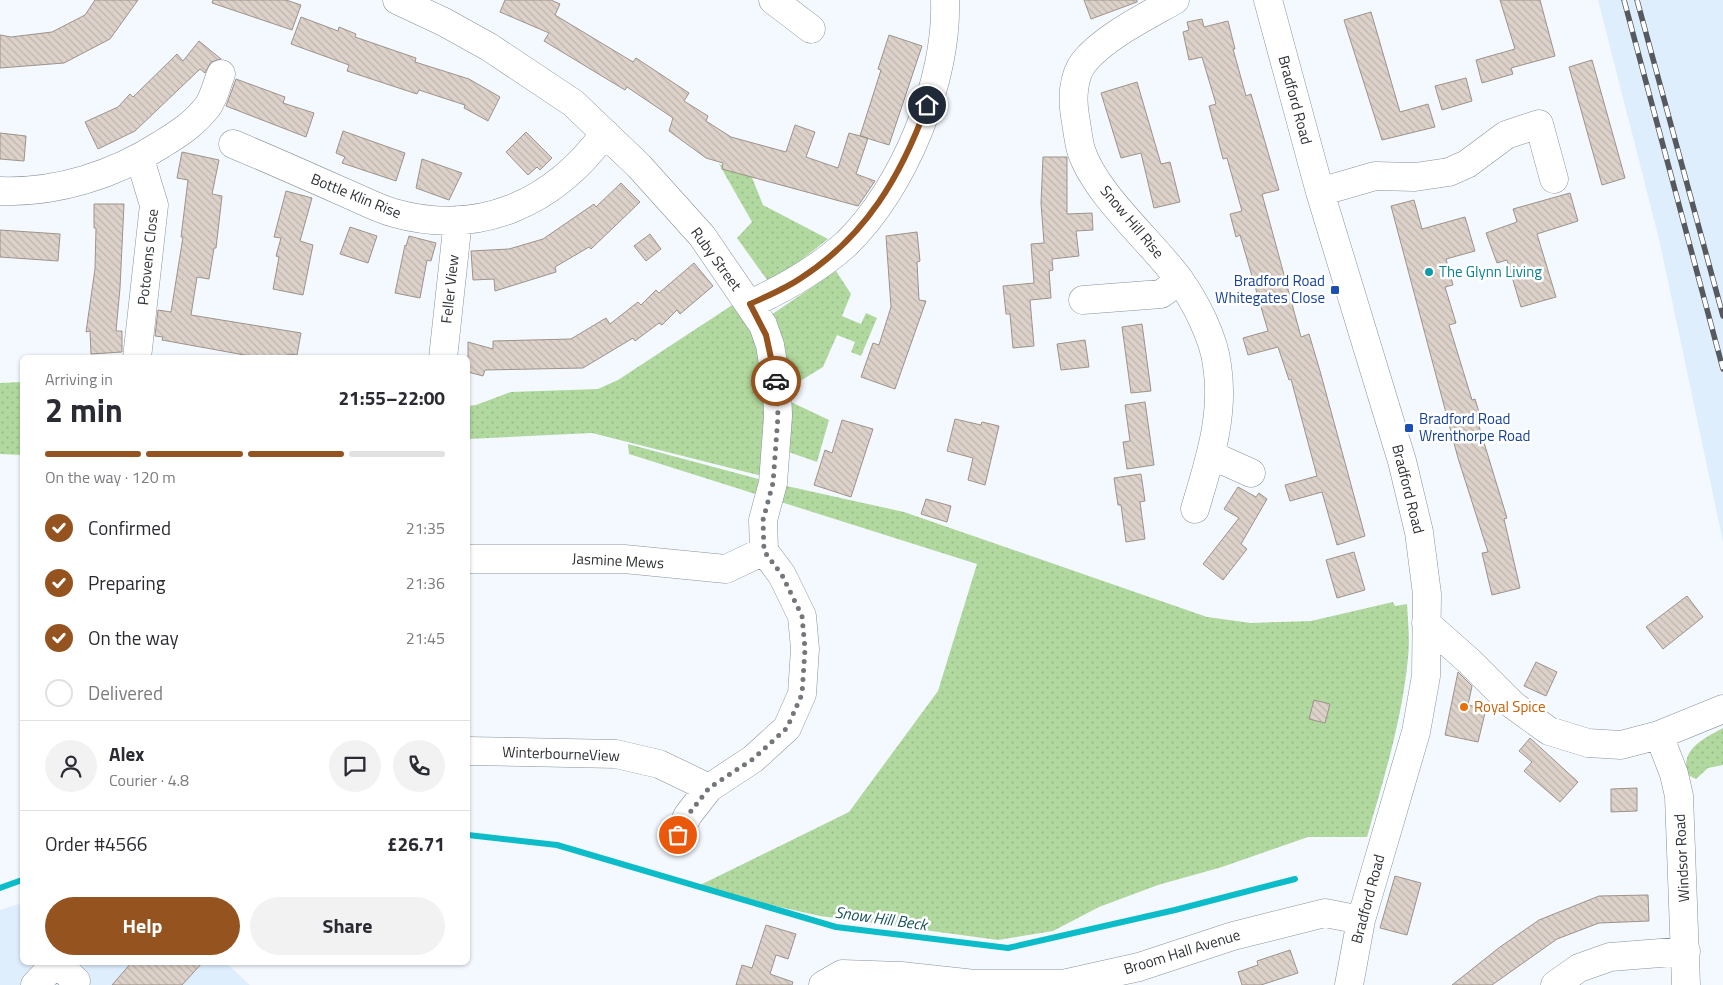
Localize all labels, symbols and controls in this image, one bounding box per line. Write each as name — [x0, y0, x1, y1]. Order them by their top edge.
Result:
street label: Bradford Road — [1273, 53, 1318, 147]
pin — [906, 84, 948, 126]
icon: home — [913, 91, 941, 119]
street label: Bottle Klin Rise — [308, 167, 405, 224]
street label: Snow Hill Rise — [1095, 180, 1170, 263]
street label: Potovens Close — [131, 208, 164, 306]
street label: Ruby Street — [685, 222, 748, 296]
street label: Feller View — [434, 253, 465, 325]
place label: The Glynn Living — [1439, 260, 1542, 283]
marker: The Glynn Living — [1423, 266, 1435, 278]
place label: Bradford Road Whitegates Close — [1215, 269, 1325, 309]
marker: Bradford Road Whitegates Close — [1329, 284, 1341, 296]
courier — [751, 356, 801, 406]
text: Arriving in — [45, 367, 113, 391]
icon: car — [762, 367, 790, 395]
text: 21:55–22:00 — [338, 383, 445, 412]
text: 2 min — [45, 386, 123, 434]
place label: Bradford Road Wrenthorpe Road — [1419, 407, 1530, 447]
marker: Bradford Road Wrenthorpe Road — [1403, 422, 1415, 434]
street label: Bradford Road — [1386, 442, 1431, 536]
text: On the way · 120 m — [45, 465, 176, 489]
text: Confirmed — [88, 513, 171, 542]
icon: check — [45, 514, 73, 542]
text: 21:35 — [406, 516, 445, 540]
street label: Jasmine Mews — [572, 547, 665, 574]
text: Preparing — [88, 568, 165, 597]
icon: check — [45, 569, 73, 597]
text: 21:36 — [406, 571, 445, 595]
text: On the way — [88, 623, 179, 652]
icon: check — [45, 624, 73, 652]
text: 21:45 — [406, 626, 445, 650]
text: Delivered — [88, 678, 163, 707]
place label: Royal Spice — [1474, 695, 1546, 718]
marker: Royal Spice — [1458, 701, 1470, 713]
text: Alex — [109, 739, 144, 768]
button: person — [45, 740, 97, 792]
button: chat — [329, 740, 381, 792]
button: phone — [393, 740, 445, 792]
street label: WinterbourneView — [502, 740, 620, 767]
text: Courier · 4.8 — [109, 768, 189, 792]
street label: Windsor Road — [1668, 813, 1695, 903]
pin — [657, 814, 699, 856]
icon: bag — [664, 821, 692, 849]
text: Order #4566 — [45, 829, 147, 858]
text: £26.71 — [387, 829, 445, 858]
street label: Bradford Road — [1345, 852, 1390, 946]
button: Help — [45, 897, 240, 955]
button: Share — [250, 897, 445, 955]
water label: Snow Hill Beck — [833, 900, 930, 937]
street label: Broom Hall Avenue — [1121, 923, 1243, 980]

